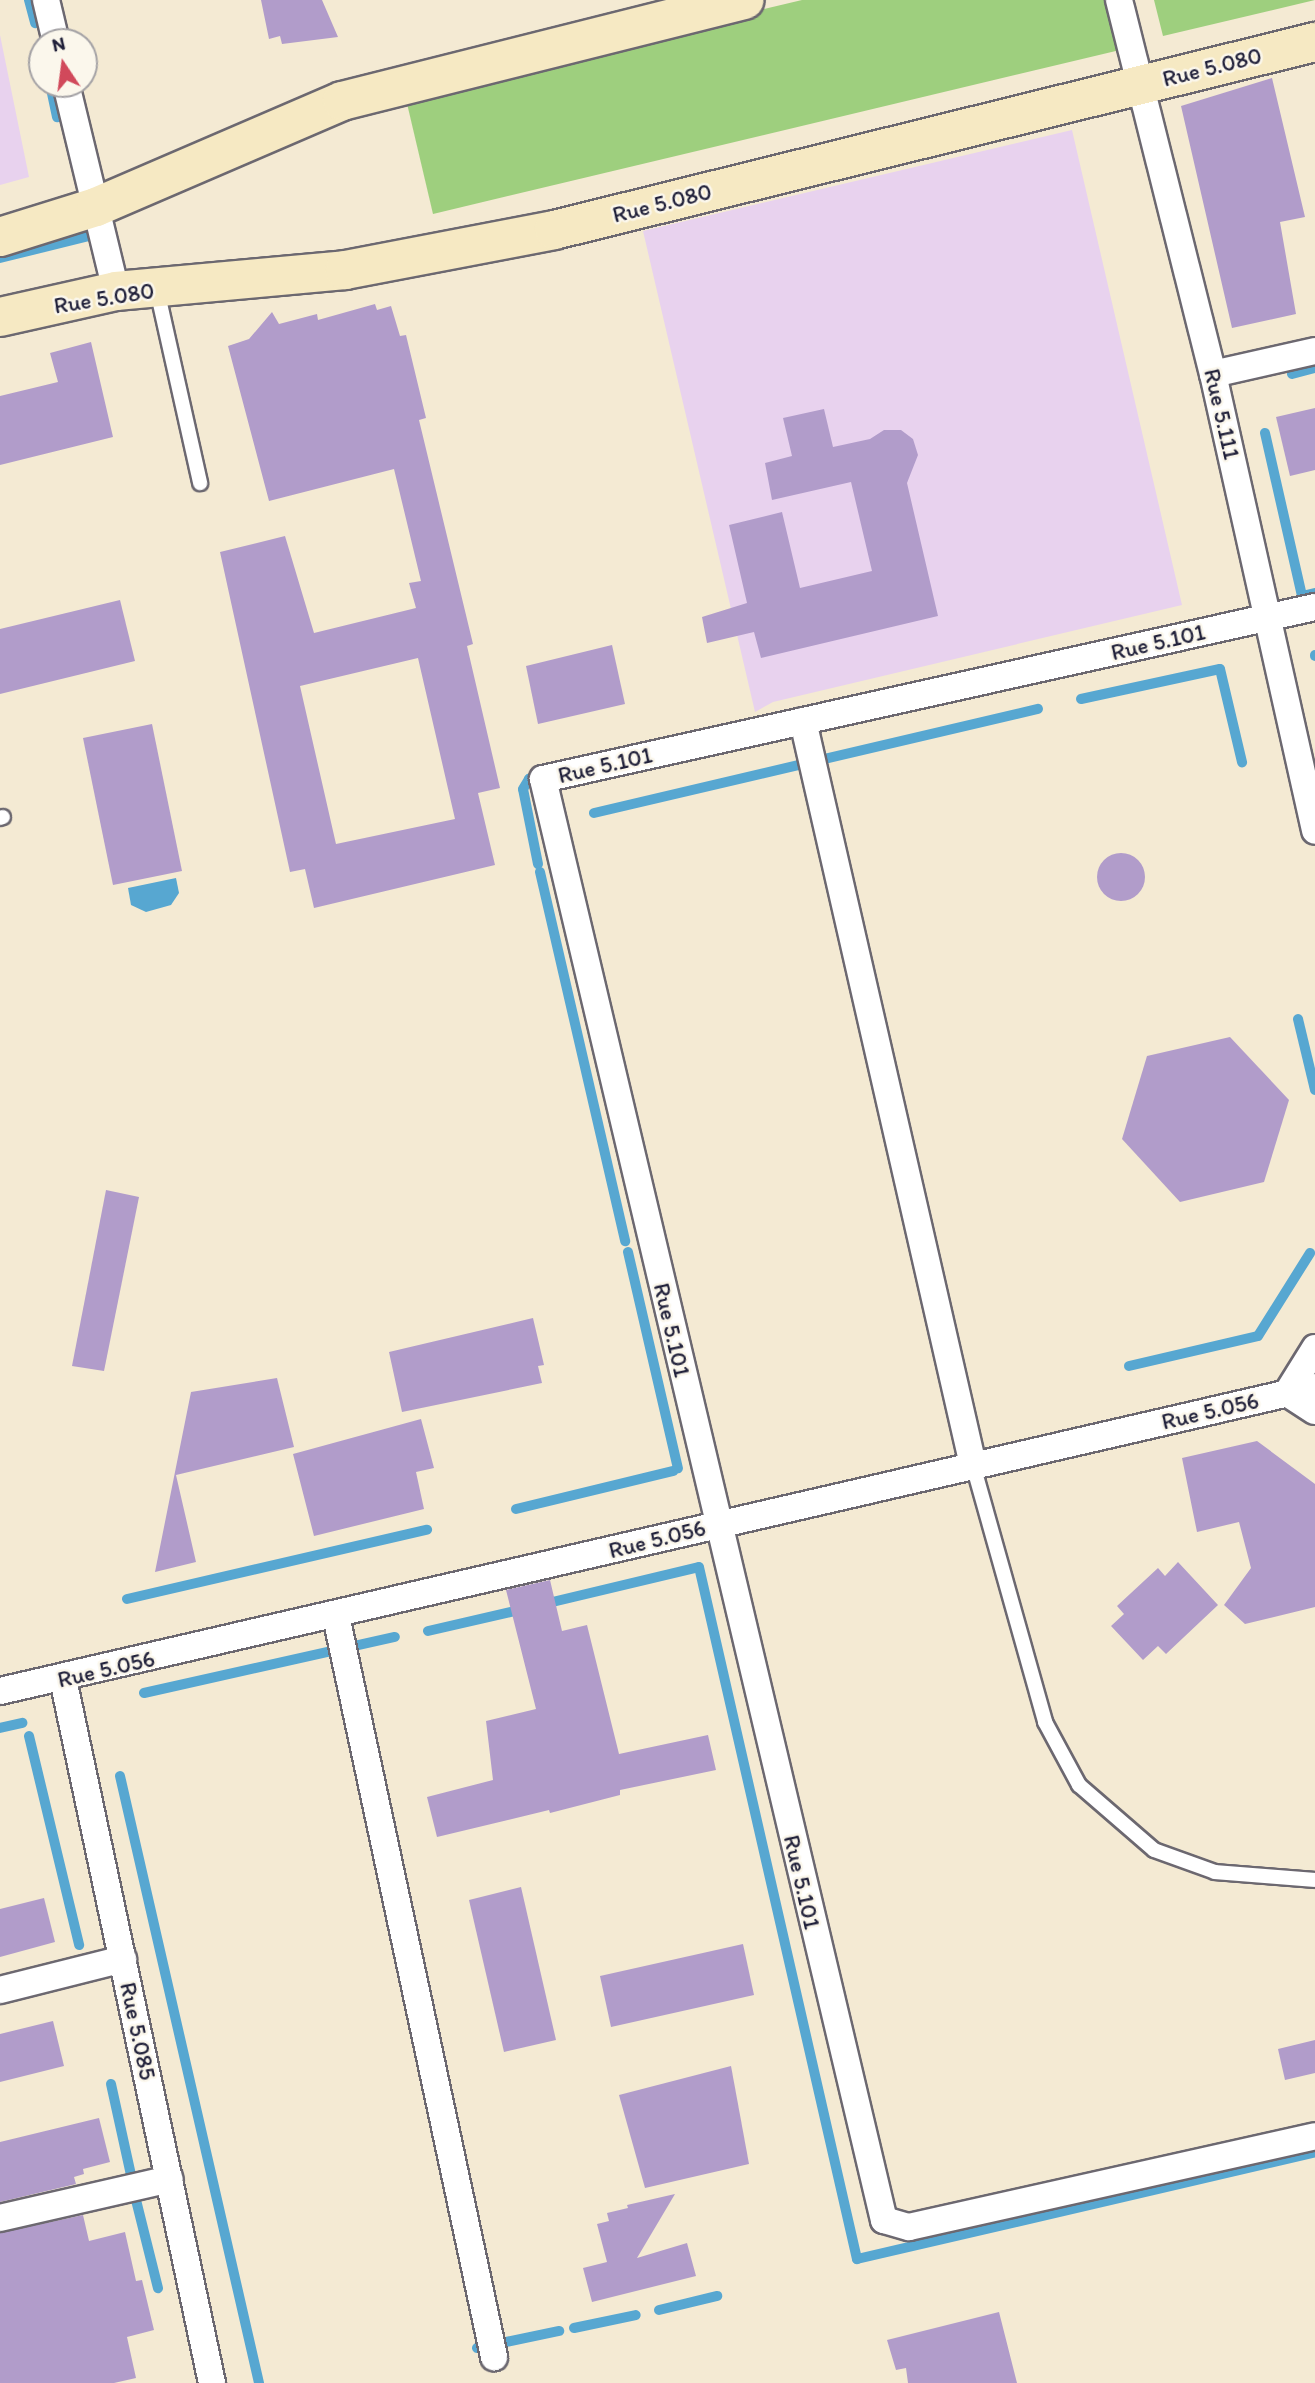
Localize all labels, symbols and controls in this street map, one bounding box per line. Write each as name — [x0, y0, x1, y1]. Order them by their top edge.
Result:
north arrow — [28, 28, 98, 98]
text: N — [50, 31, 67, 57]
street label: Rue 5.080 — [1159, 41, 1265, 93]
street label: Rue 5.080 — [609, 177, 715, 229]
street label: Rue 5.080 — [52, 276, 156, 320]
street label: Rue 5.111 — [1198, 366, 1246, 462]
street label: Rue 5.101 — [1108, 618, 1208, 666]
street label: Rue 5.101 — [555, 741, 655, 789]
street label: Rue 5.101 — [648, 1280, 696, 1380]
street label: Rue 5.056 — [1159, 1386, 1261, 1436]
street label: Rue 5.056 — [606, 1514, 708, 1564]
street label: Rue 5.056 — [55, 1644, 157, 1694]
street label: Rue 5.101 — [778, 1832, 826, 1932]
street label: Rue 5.085 — [114, 1980, 162, 2082]

